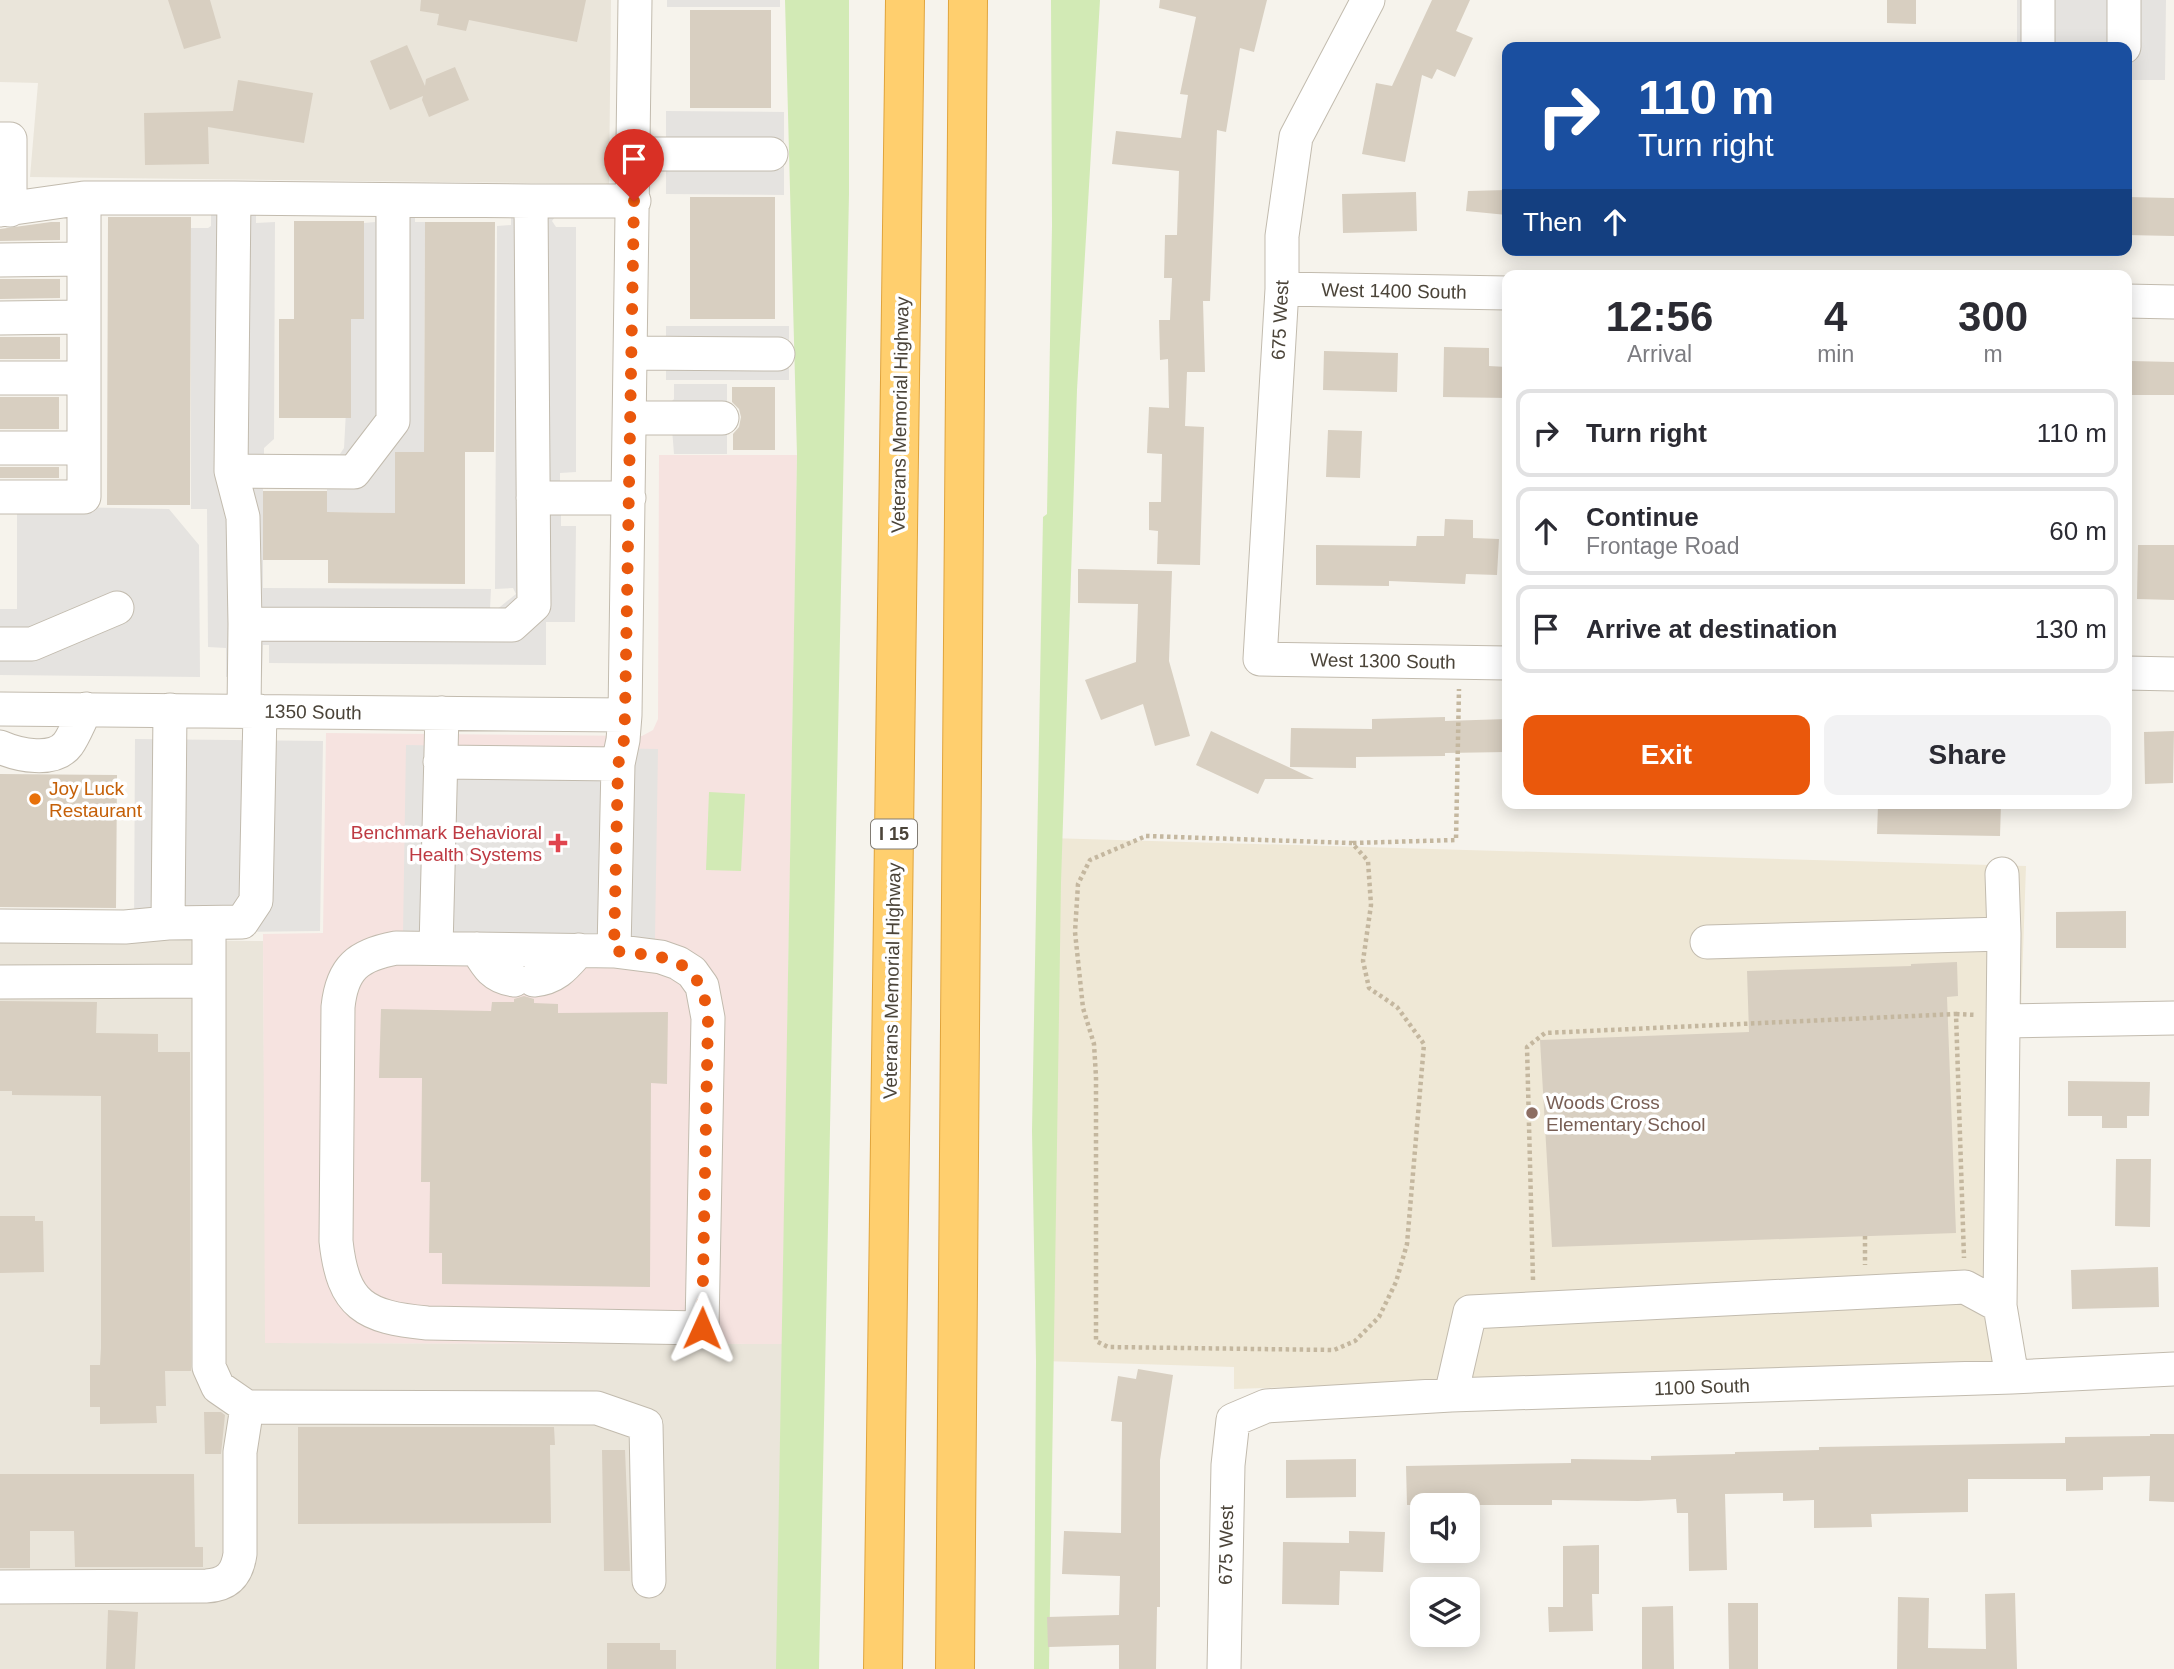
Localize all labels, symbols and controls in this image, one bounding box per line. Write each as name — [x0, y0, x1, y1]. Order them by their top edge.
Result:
icon: right — [1523, 70, 1614, 161]
text: 110 m — [1638, 70, 1774, 124]
text: Turn right — [1638, 127, 1774, 163]
pin — [604, 129, 664, 201]
icon: arrive — [615, 140, 653, 178]
icon: ahead — [1596, 203, 1634, 241]
text: Then — [1523, 207, 1582, 237]
street label: 675 West — [1267, 279, 1293, 360]
street label: West 1400 South — [1321, 279, 1467, 303]
text: 12:56 — [1606, 293, 1713, 340]
text: 4 — [1824, 293, 1847, 340]
text: 300 — [1958, 293, 2028, 340]
street label: Veterans Memorial Highway — [887, 296, 913, 533]
text: Arrival — [1627, 341, 1692, 367]
text: min — [1817, 341, 1854, 367]
text: m — [1984, 341, 2003, 367]
icon: right — [1527, 414, 1565, 452]
text: Turn right — [1586, 418, 1707, 448]
text: 110 m — [2037, 418, 2107, 448]
text: Continue — [1586, 502, 1699, 532]
icon: ahead — [1527, 512, 1565, 550]
text: 60 m — [2049, 516, 2107, 546]
text: Frontage Road — [1586, 533, 1739, 559]
icon: arrive — [1527, 610, 1565, 648]
text: Arrive at destination — [1586, 614, 1837, 644]
text: 130 m — [2035, 614, 2107, 644]
street label: West 1300 South — [1310, 649, 1456, 673]
street label: 1350 South — [264, 701, 362, 723]
button: Exit — [1523, 715, 1810, 795]
button: Share — [1824, 715, 2111, 795]
place label: Joy Luck Restaurant — [49, 778, 143, 821]
marker: Joy Luck Restaurant — [27, 791, 43, 807]
road number: I 15 — [871, 820, 917, 848]
place label: Benchmark Behavioral Health Systems — [351, 822, 542, 865]
marker: Benchmark Behavioral Health Systems — [548, 833, 568, 853]
street label: Veterans Memorial Highway — [879, 862, 905, 1099]
place label: Woods Cross Elementary School — [1546, 1092, 1705, 1135]
marker: Woods Cross Elementary School — [1524, 1105, 1540, 1121]
position arrow — [665, 1291, 739, 1365]
street label: 1100 South — [1654, 1375, 1750, 1399]
map controls — [1410, 1493, 1480, 1647]
button: sound — [1410, 1493, 1480, 1563]
street label: 675 West — [1215, 1504, 1237, 1585]
button: layers — [1410, 1577, 1480, 1647]

